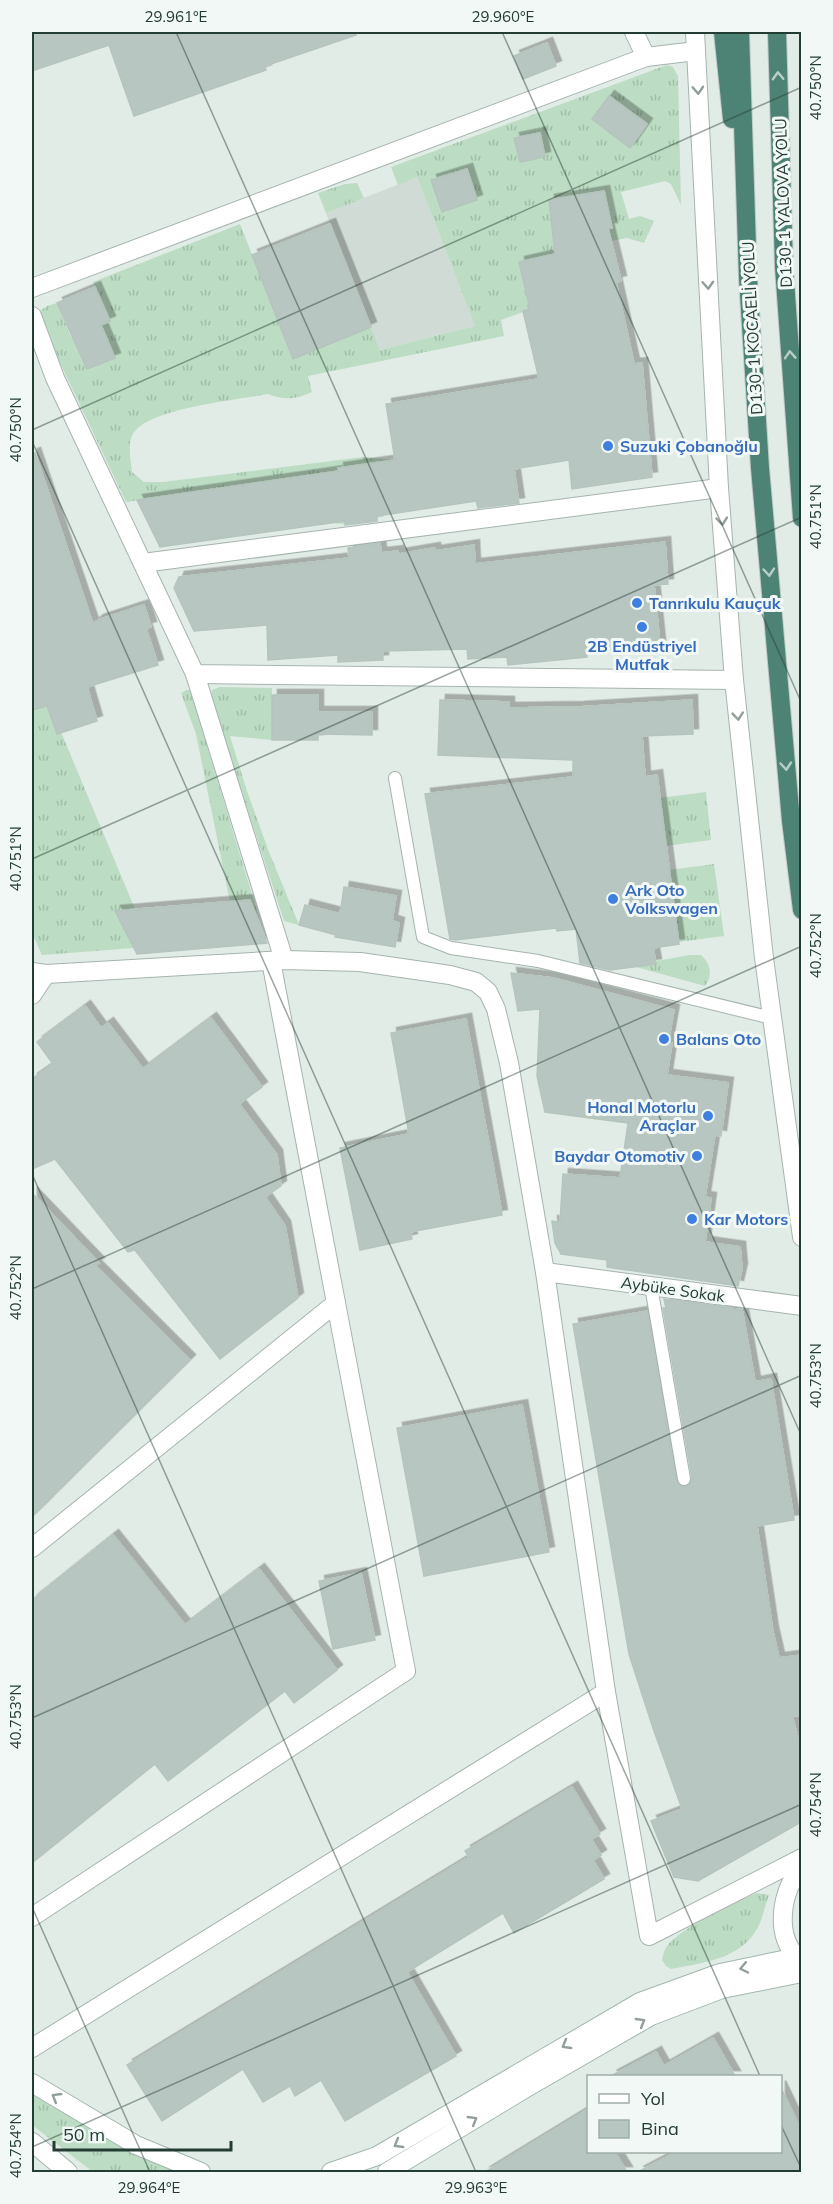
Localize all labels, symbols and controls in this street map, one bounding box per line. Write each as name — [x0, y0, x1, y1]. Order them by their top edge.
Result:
text: 29.961°E — [145, 7, 208, 26]
text: 29.960°E — [472, 7, 535, 26]
text: 40.750°N — [806, 55, 825, 121]
one-way arrow — [772, 71, 784, 80]
one-way arrow — [691, 85, 704, 94]
street label: D130-1 YALOVA YOLU — [770, 118, 796, 288]
street label: D130-1 KOCAELİ YOLU — [737, 241, 767, 415]
one-way arrow — [702, 280, 715, 289]
one-way arrow — [784, 350, 797, 359]
text: 40.750°N — [6, 397, 25, 463]
place label: Suzuki Çobanoğlu — [620, 436, 758, 456]
marker: Suzuki Çobanoğlu — [601, 439, 615, 453]
text: 40.751°N — [806, 484, 825, 550]
one-way arrow — [715, 517, 728, 526]
one-way arrow — [762, 568, 775, 577]
place label: Tanrıkulu Kauçuk — [649, 593, 782, 613]
marker: Tanrıkulu Kauçuk — [630, 596, 644, 610]
marker: 2B Endüstriyel Mutfak — [635, 620, 649, 634]
place label: 2B Endüstriyel Mutfak — [587, 636, 697, 674]
one-way arrow — [731, 711, 744, 720]
one-way arrow — [779, 762, 792, 771]
text: 40.751°N — [6, 826, 25, 892]
place label: Ark Oto Volkswagen — [624, 880, 718, 918]
marker: Ark Oto Volkswagen — [606, 892, 620, 906]
text: 40.752°N — [806, 913, 825, 979]
place label: Balans Oto — [676, 1029, 761, 1049]
marker: Balans Oto — [657, 1032, 671, 1046]
place label: Honal Motorlu Araçlar — [587, 1097, 697, 1135]
marker: Honal Motorlu Araçlar — [701, 1109, 715, 1123]
place label: Baydar Otomotiv — [554, 1146, 685, 1166]
marker: Baydar Otomotiv — [690, 1149, 704, 1163]
place label: Kar Motors — [704, 1209, 788, 1229]
marker: Kar Motors — [685, 1212, 699, 1226]
text: 40.752°N — [6, 1255, 25, 1321]
street label: Aybüke Sokak — [620, 1272, 727, 1306]
text: 40.753°N — [806, 1343, 825, 1409]
text: 40.753°N — [6, 1684, 25, 1750]
text: 40.754°N — [806, 1772, 825, 1838]
one-way arrow — [740, 1961, 750, 1974]
one-way arrow — [635, 2018, 645, 2029]
one-way arrow — [562, 2038, 572, 2049]
legend — [587, 2075, 782, 2153]
text: Yol — [640, 2087, 665, 2110]
one-way arrow — [52, 2093, 62, 2105]
text: 40.754°N — [6, 2113, 25, 2179]
scale bar — [54, 2114, 231, 2152]
one-way arrow — [467, 2115, 477, 2127]
text: Bina — [641, 2117, 679, 2140]
text: 50 m — [63, 2123, 105, 2146]
one-way arrow — [394, 2136, 404, 2148]
text: 29.964°E — [118, 2178, 181, 2197]
text: 29.963°E — [445, 2178, 508, 2197]

